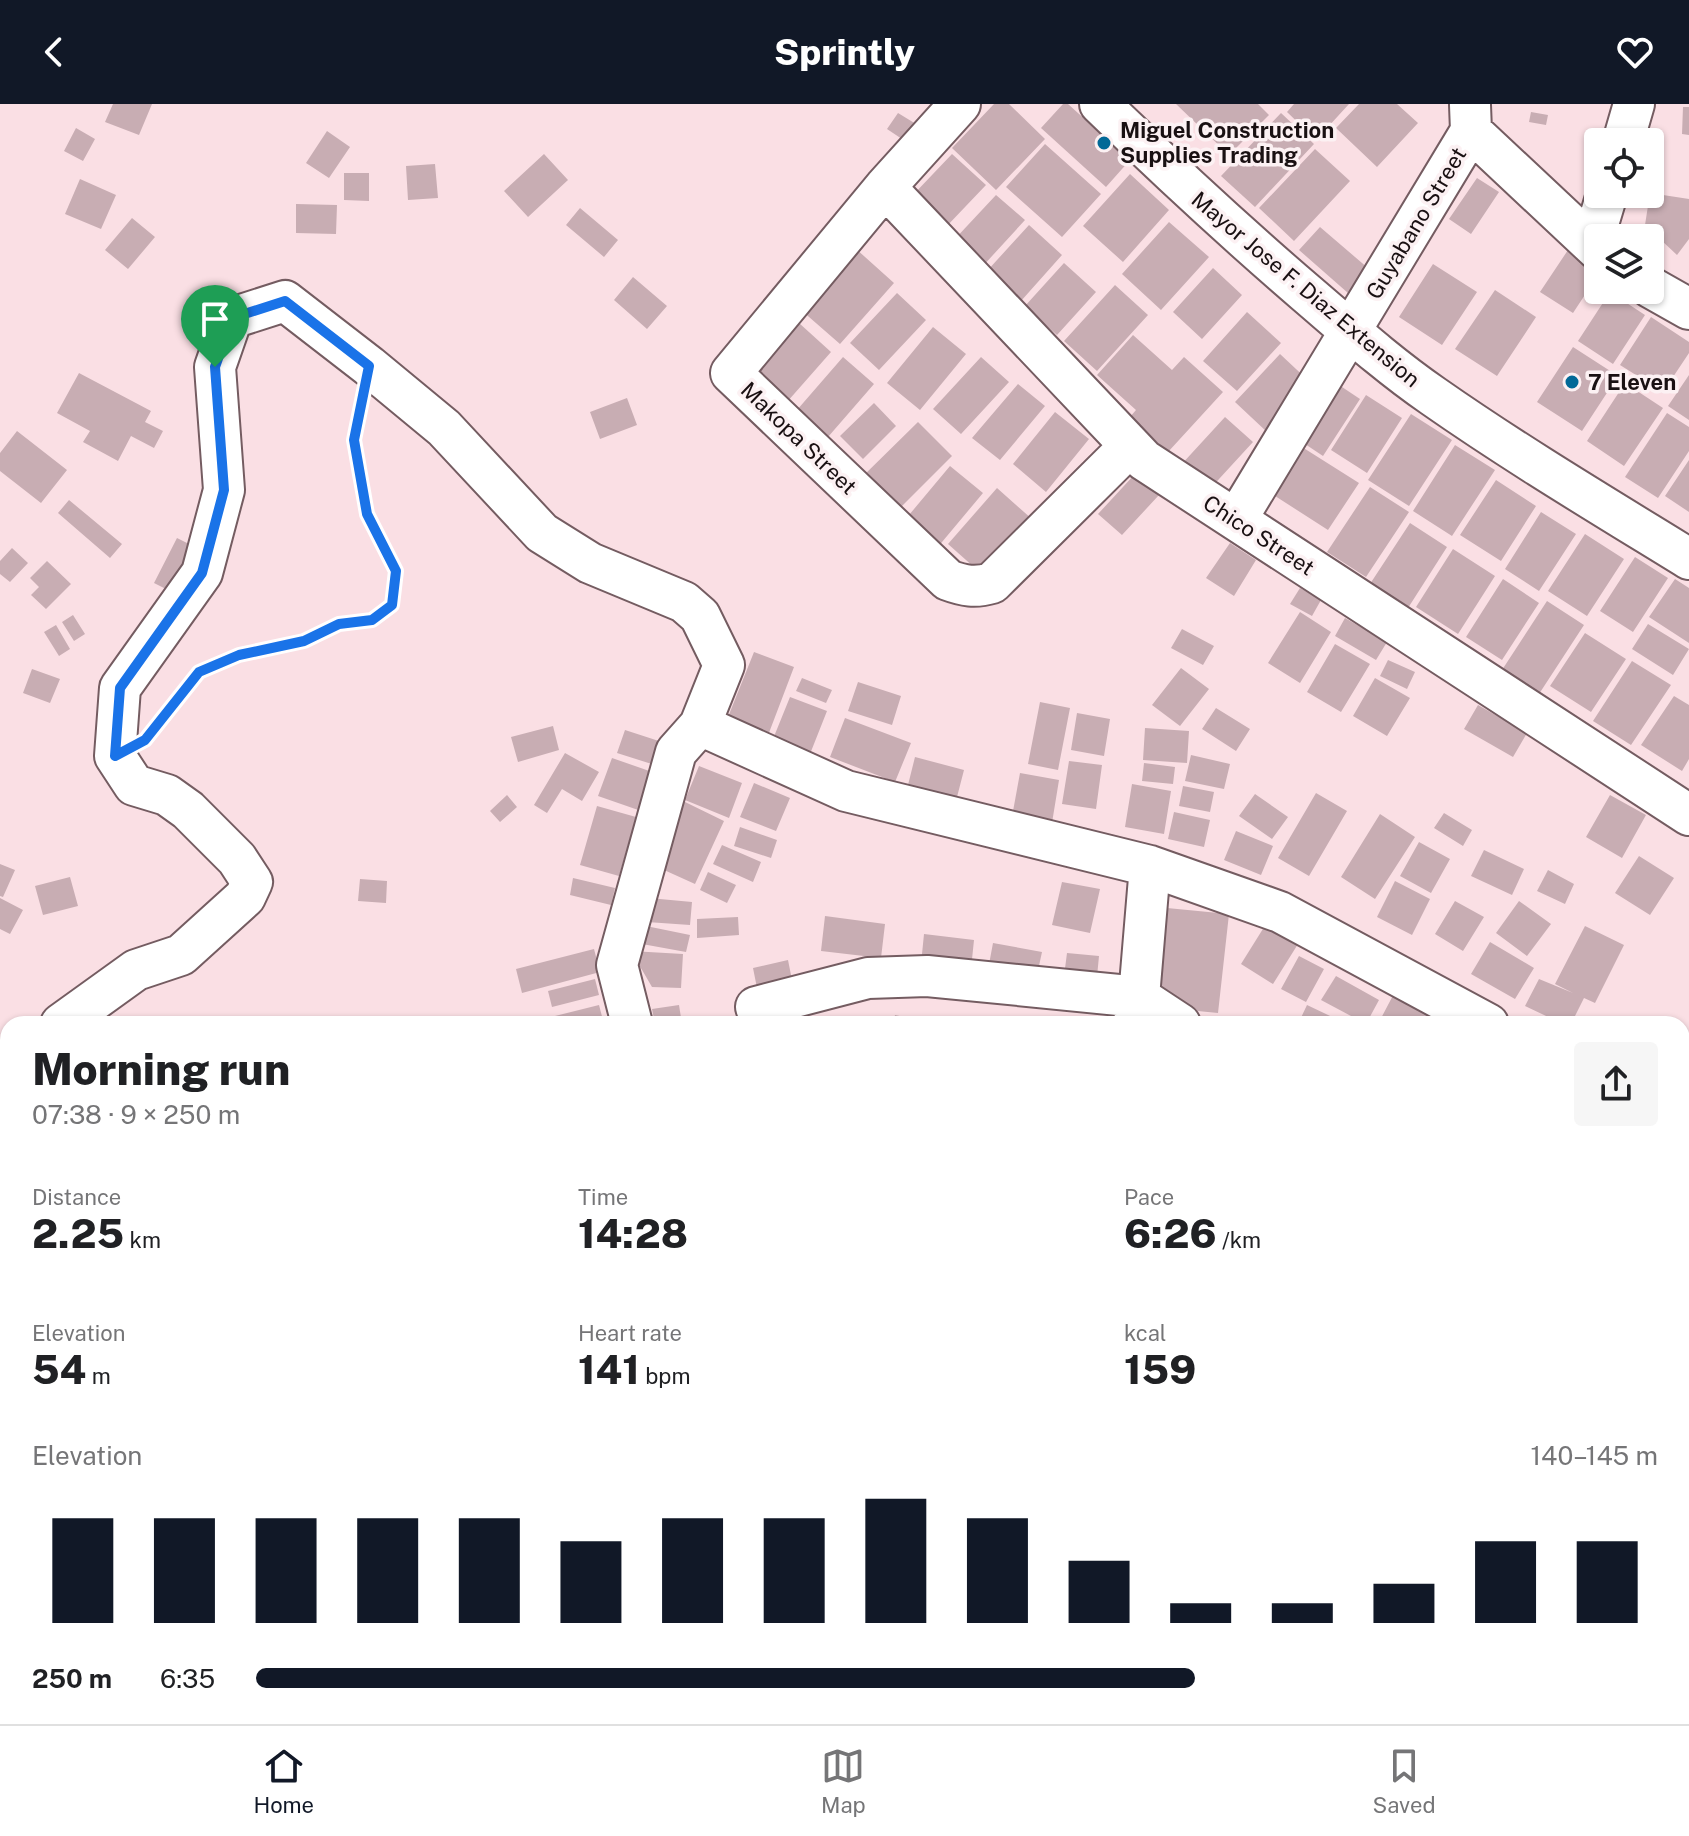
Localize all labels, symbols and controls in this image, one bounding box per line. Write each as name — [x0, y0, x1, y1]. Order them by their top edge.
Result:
icon: back — [32, 30, 76, 74]
icon: heart — [1613, 30, 1657, 74]
text: Sprintly — [774, 31, 915, 73]
place label: Miguel Construction Supplies Trading — [1120, 117, 1334, 168]
map controls — [1584, 128, 1664, 304]
button: locate — [1584, 128, 1664, 208]
marker: Miguel Construction Supplies Trading — [1095, 134, 1113, 152]
street label: Guyabano Street — [1360, 142, 1472, 304]
street label: Mayor Jose F. Diaz Extension — [1187, 186, 1425, 392]
button: layers — [1584, 224, 1664, 304]
pin — [181, 285, 249, 367]
icon: arrive — [193, 297, 237, 341]
place label: 7 Eleven — [1588, 369, 1676, 395]
marker: 7 Eleven — [1563, 373, 1581, 391]
street label: Makopa Street — [736, 376, 862, 500]
street label: Chico Street — [1199, 489, 1319, 581]
button: share — [1574, 1042, 1658, 1126]
text: Morning run — [32, 1043, 290, 1095]
text: 07:38 · 9 × 250 m — [32, 1099, 240, 1130]
text: Distance — [32, 1184, 121, 1210]
text: Time — [578, 1184, 628, 1210]
text: Pace — [1124, 1184, 1174, 1210]
text: 2.25 — [32, 1210, 124, 1257]
text: 14:28 — [578, 1210, 688, 1257]
text: 6:26 — [1124, 1210, 1217, 1257]
text: km — [124, 1227, 161, 1253]
text: /km — [1217, 1227, 1261, 1253]
text: Elevation — [32, 1320, 125, 1346]
text: Heart rate — [578, 1320, 682, 1346]
text: kcal — [1124, 1320, 1166, 1346]
text: 54 — [32, 1346, 86, 1393]
text: 141 — [578, 1346, 640, 1393]
text: 159 — [1124, 1346, 1196, 1393]
text: m — [86, 1363, 111, 1389]
text: bpm — [640, 1363, 690, 1389]
text: Elevation — [32, 1440, 142, 1471]
text: 140–145 m — [1531, 1440, 1658, 1471]
text: 250 m — [32, 1663, 112, 1694]
text: 6:35 — [160, 1663, 215, 1694]
tab: Home — [253, 1744, 314, 1818]
tab: Map — [821, 1744, 866, 1818]
tab: Saved — [1373, 1744, 1436, 1818]

